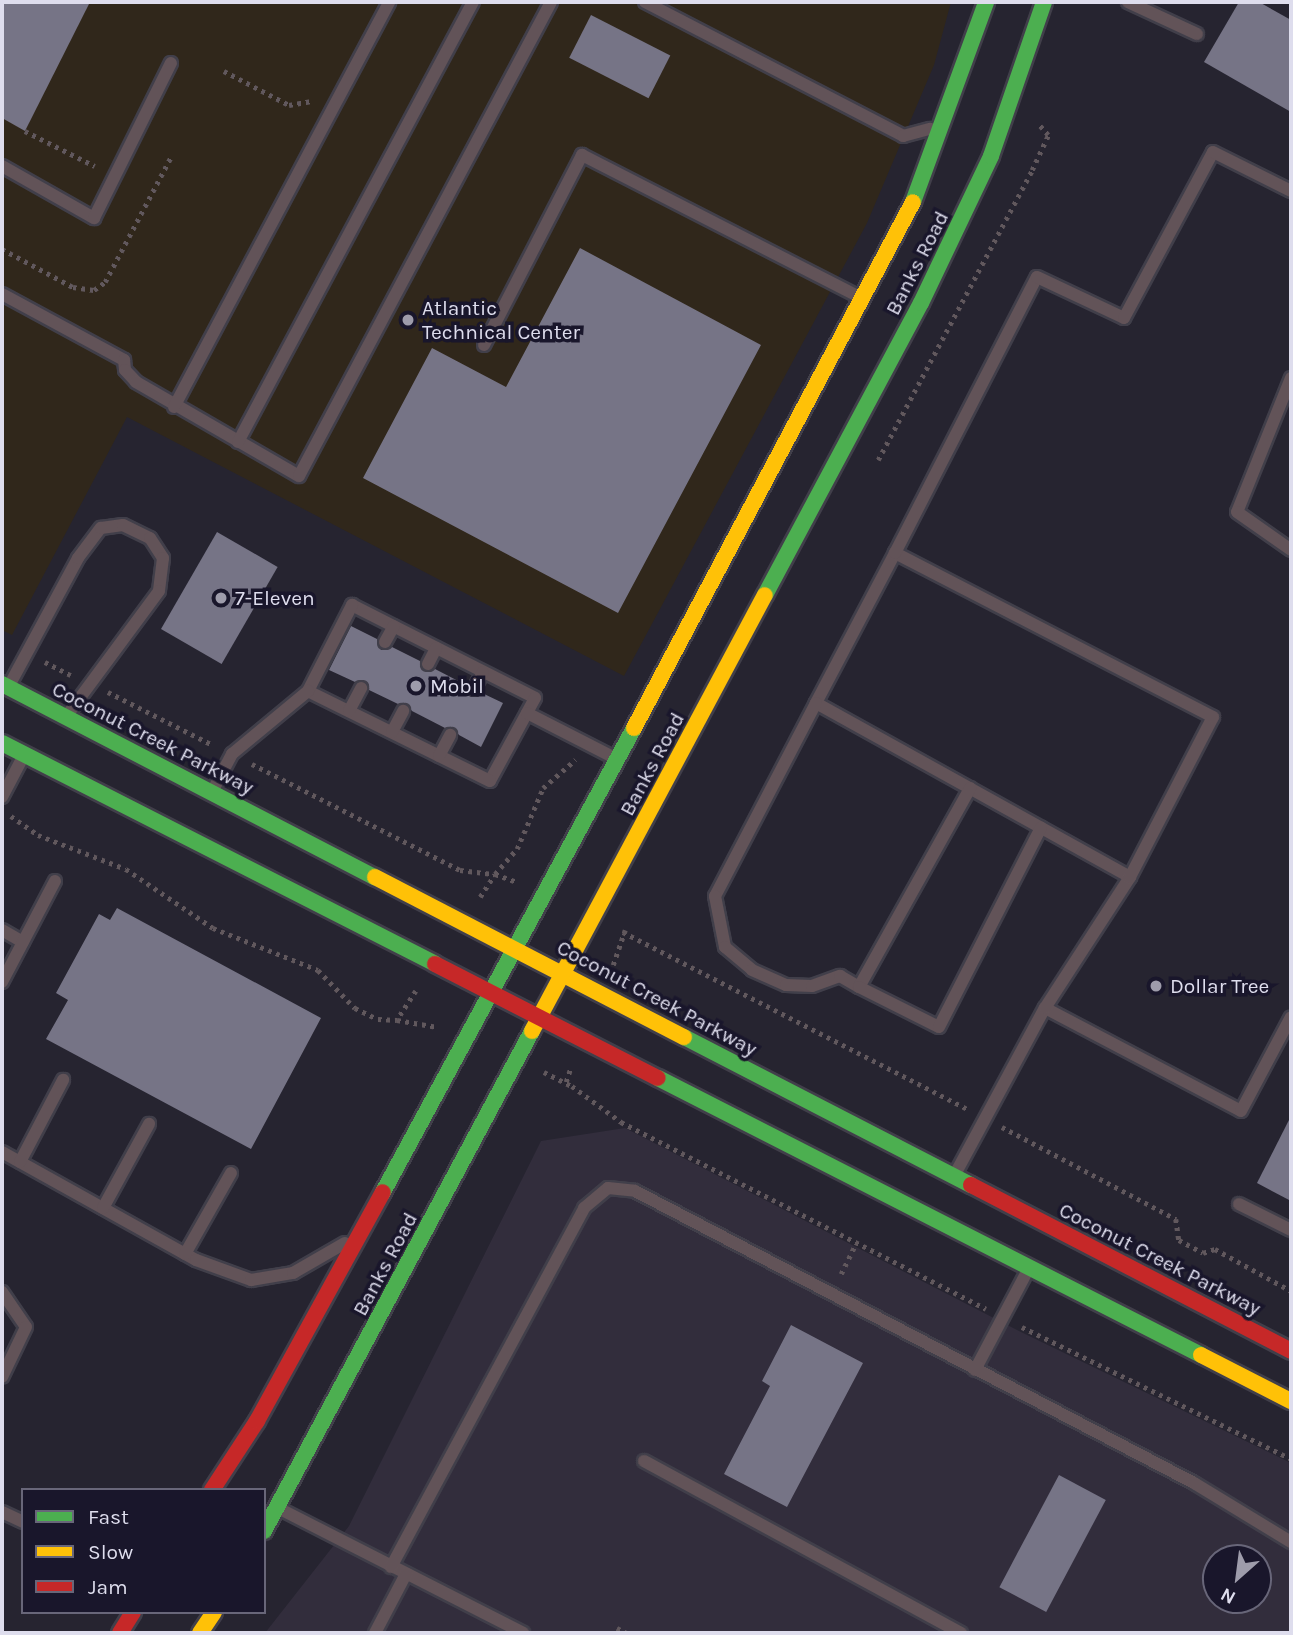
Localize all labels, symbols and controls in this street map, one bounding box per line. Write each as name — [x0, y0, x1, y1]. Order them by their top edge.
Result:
street label: Banks Road — [880, 207, 954, 319]
place label: Atlantic Technical Center — [422, 295, 580, 345]
marker: Atlantic Technical Center — [400, 312, 416, 328]
place label: 7-Eleven — [235, 585, 315, 611]
marker: 7-Eleven — [213, 590, 229, 606]
place label: Mobil — [430, 673, 484, 699]
street label: Coconut Creek Parkway — [48, 676, 258, 800]
marker: Mobil — [408, 678, 424, 694]
street label: Banks Road — [614, 708, 690, 820]
street label: Coconut Creek Parkway — [553, 935, 761, 1061]
place label: Dollar Tree — [1170, 973, 1269, 999]
marker: Dollar Tree — [1148, 978, 1164, 994]
street label: Coconut Creek Parkway — [1055, 1197, 1265, 1321]
street label: Banks Road — [347, 1208, 423, 1320]
legend — [21, 1488, 266, 1614]
text: Fast — [88, 1505, 129, 1529]
text: Slow — [88, 1540, 133, 1564]
north arrow — [1202, 1544, 1272, 1614]
text: Jam — [88, 1575, 128, 1599]
text: N — [1217, 1583, 1239, 1609]

